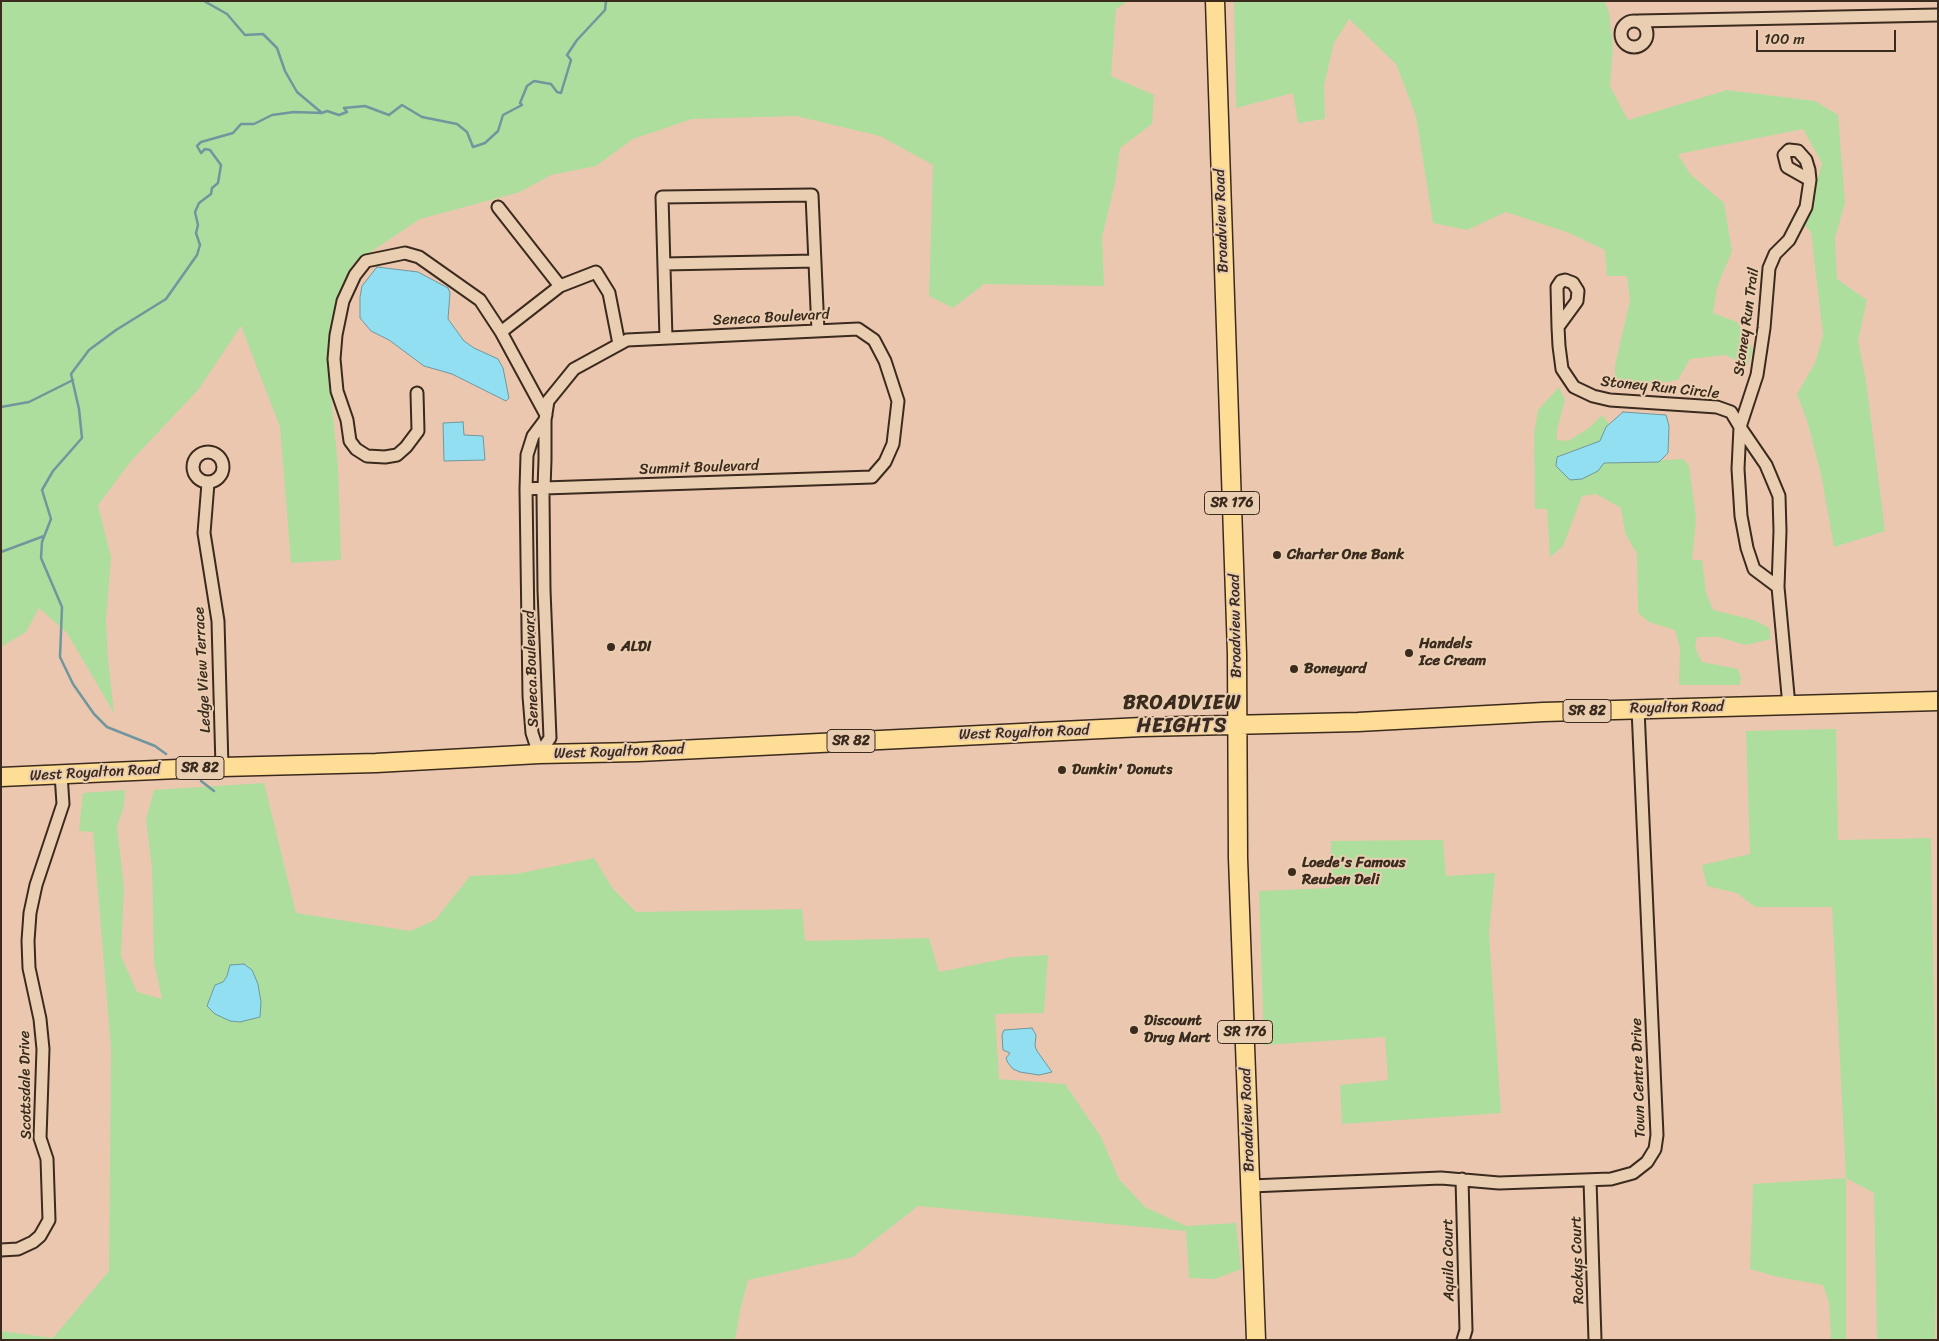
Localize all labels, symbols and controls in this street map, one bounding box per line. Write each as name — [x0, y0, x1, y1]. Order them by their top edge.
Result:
scale bar — [1759, 20, 1899, 52]
text: 100 m — [1764, 26, 1805, 52]
street label: Broadview Road — [1211, 169, 1233, 273]
street label: Stoney Run Trail — [1730, 267, 1764, 377]
street label: Seneca Boulevard — [712, 306, 830, 330]
street label: Stoney Run Circle — [1600, 373, 1720, 403]
street label: Summit Boulevard — [639, 457, 759, 479]
road number: SR 176 — [1204, 492, 1260, 514]
place label: Charter One Bank — [1287, 546, 1404, 564]
marker: Charter One Bank — [1271, 549, 1283, 561]
street label: Broadview Road — [1226, 574, 1246, 678]
street label: Ledge View Terrace — [191, 607, 215, 733]
street label: Seneca Boulevard — [521, 610, 543, 728]
place label: Handels Ice Cream — [1419, 635, 1486, 670]
place label: ALDI — [621, 638, 651, 656]
marker: ALDI — [605, 641, 617, 653]
marker: Handels Ice Cream — [1403, 647, 1415, 659]
place label: Boneyard — [1304, 660, 1366, 678]
marker: Boneyard — [1288, 663, 1300, 675]
district label: BROADVIEW HEIGHTS — [1123, 692, 1241, 739]
street label: Royalton Road — [1630, 698, 1724, 718]
road number: SR 82 — [1563, 699, 1611, 722]
street label: West Royalton Road — [958, 722, 1090, 744]
road number: SR 82 — [827, 729, 875, 752]
street label: West Royalton Road — [553, 741, 685, 763]
road number: SR 82 — [176, 756, 224, 780]
street label: West Royalton Road — [29, 761, 161, 785]
place label: Dunkin' Donuts — [1072, 761, 1172, 779]
marker: Dunkin' Donuts — [1056, 764, 1068, 776]
place label: Loede's Famous Reuben Deli — [1302, 854, 1406, 889]
marker: Loede's Famous Reuben Deli — [1286, 866, 1298, 878]
place label: Discount Drug Mart — [1144, 1012, 1211, 1047]
street label: Town Centre Drive — [1628, 1018, 1650, 1138]
road number: SR 176 — [1218, 1020, 1272, 1044]
marker: Discount Drug Mart — [1128, 1024, 1140, 1036]
street label: Scottsdale Drive — [16, 1031, 36, 1139]
street label: Broadview Road — [1237, 1068, 1259, 1172]
street label: Rockys Court — [1567, 1216, 1589, 1304]
street label: Aquila Court — [1439, 1218, 1459, 1302]

